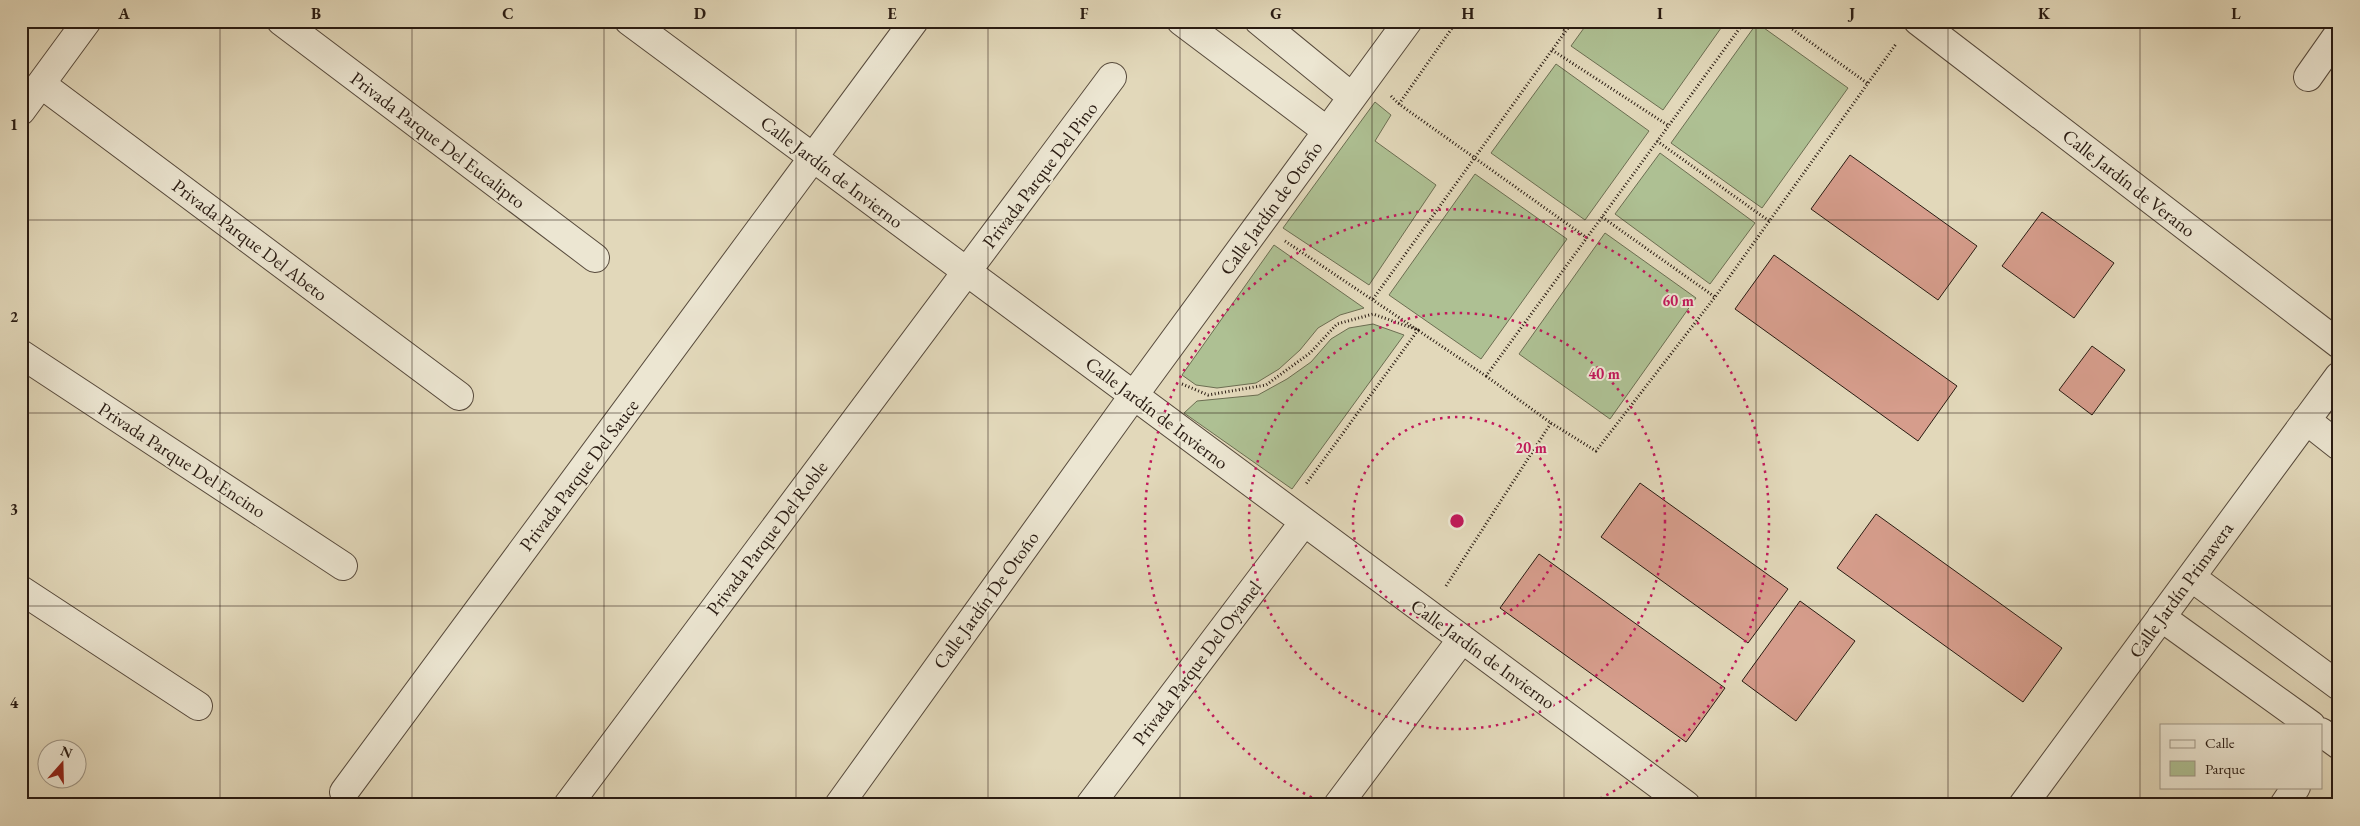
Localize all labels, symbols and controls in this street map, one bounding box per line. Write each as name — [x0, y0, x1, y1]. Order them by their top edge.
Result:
text: A — [117, 3, 130, 24]
text: B — [311, 3, 321, 24]
text: C — [502, 3, 514, 24]
text: D — [694, 3, 706, 24]
text: E — [887, 3, 897, 24]
text: F — [1080, 3, 1089, 24]
text: G — [1270, 3, 1282, 24]
text: H — [1462, 3, 1475, 24]
text: I — [1657, 3, 1663, 24]
text: J — [1847, 3, 1855, 24]
text: K — [2038, 3, 2051, 24]
text: L — [2231, 3, 2241, 24]
street label: Privada Parque Del Eucalipto — [345, 66, 531, 214]
street label: Privada Parque Del Pino — [977, 97, 1103, 253]
street label: Calle Jardín de Invierno — [755, 110, 909, 234]
text: 1 — [10, 114, 18, 135]
street label: Calle Jardín de Verano — [2057, 123, 2201, 243]
street label: Calle Jardín de Otoño — [1214, 136, 1328, 280]
street label: Privada Parque Del Abeto — [167, 173, 333, 307]
text: 60 m — [1662, 291, 1694, 310]
text: 2 — [10, 306, 19, 327]
street label: Calle Jardín de Invierno — [1080, 351, 1234, 475]
text: 40 m — [1588, 364, 1620, 383]
street label: Privada Parque Del Sauce — [514, 394, 644, 556]
street label: Privada Parque Del Encino — [93, 396, 271, 524]
text: 20 m — [1515, 438, 1547, 457]
street label: Privada Parque Del Roble — [701, 456, 833, 620]
text: 3 — [10, 499, 18, 520]
centre of rings — [1448, 512, 1466, 530]
street label: Calle Jardín Primavera — [2123, 517, 2239, 663]
street label: Calle Jardín De Otoño — [927, 526, 1045, 674]
street label: Privada Parque Del Oyamel — [1127, 575, 1267, 750]
street label: Calle Jardín de Invierno — [1406, 593, 1560, 715]
text: 4 — [10, 692, 19, 713]
legend — [2160, 724, 2322, 788]
text: Calle — [2205, 733, 2235, 752]
north arrow — [38, 738, 88, 788]
text: N — [58, 741, 75, 762]
text: Parque — [2205, 759, 2245, 778]

